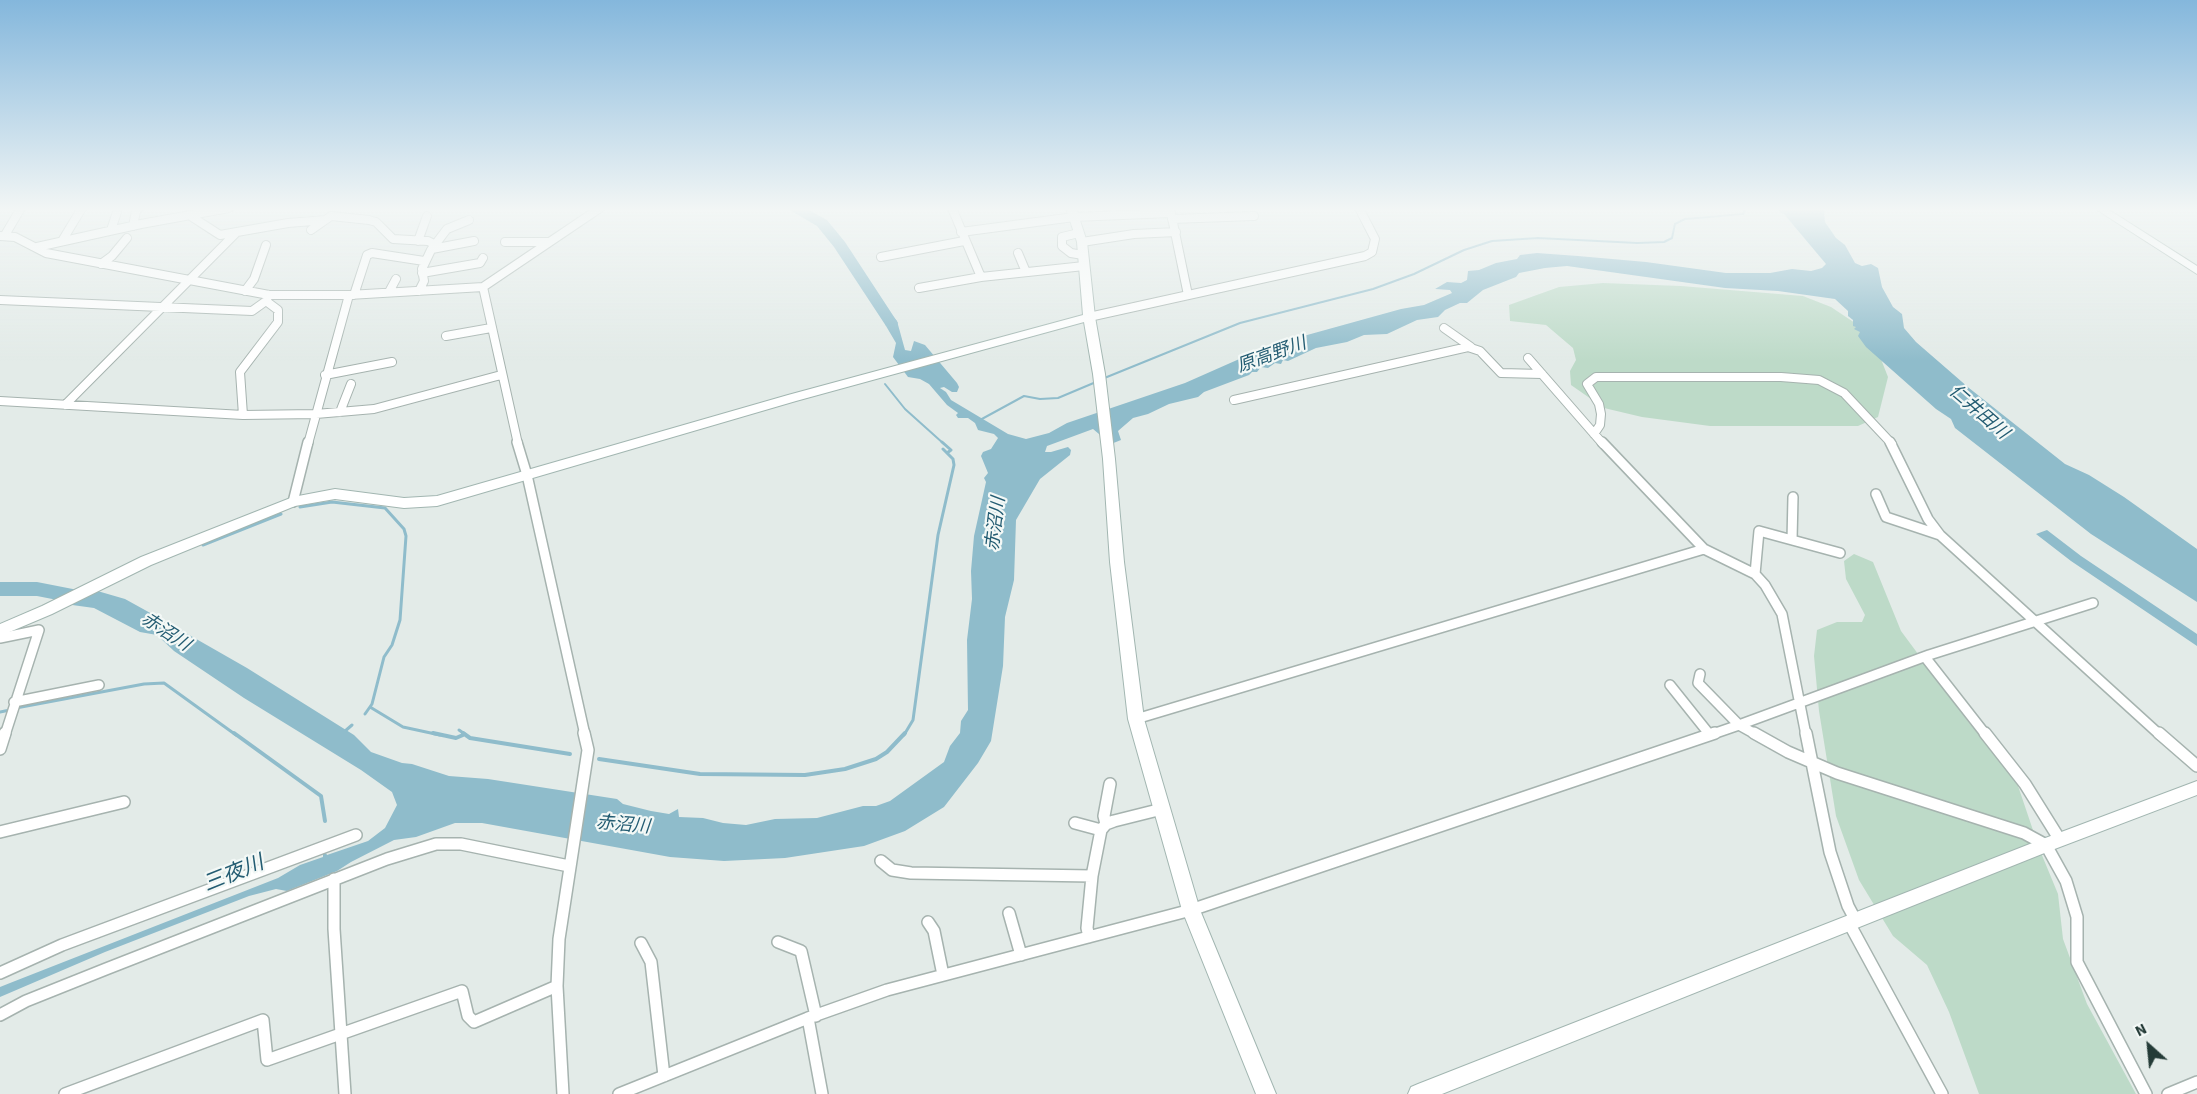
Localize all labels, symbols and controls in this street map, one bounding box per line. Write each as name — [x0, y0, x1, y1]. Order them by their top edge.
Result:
water label: 原高野川 — [1234, 334, 1310, 378]
water label: 仁井田川 — [1944, 381, 2012, 445]
water label: 赤沼川 — [983, 496, 1011, 552]
water label: 赤沼川 — [136, 609, 194, 657]
water label: 赤沼川 — [595, 813, 651, 839]
water label: 三夜川 — [200, 852, 268, 898]
north arrow — [2119, 1016, 2179, 1076]
text: N — [2131, 1018, 2151, 1042]

